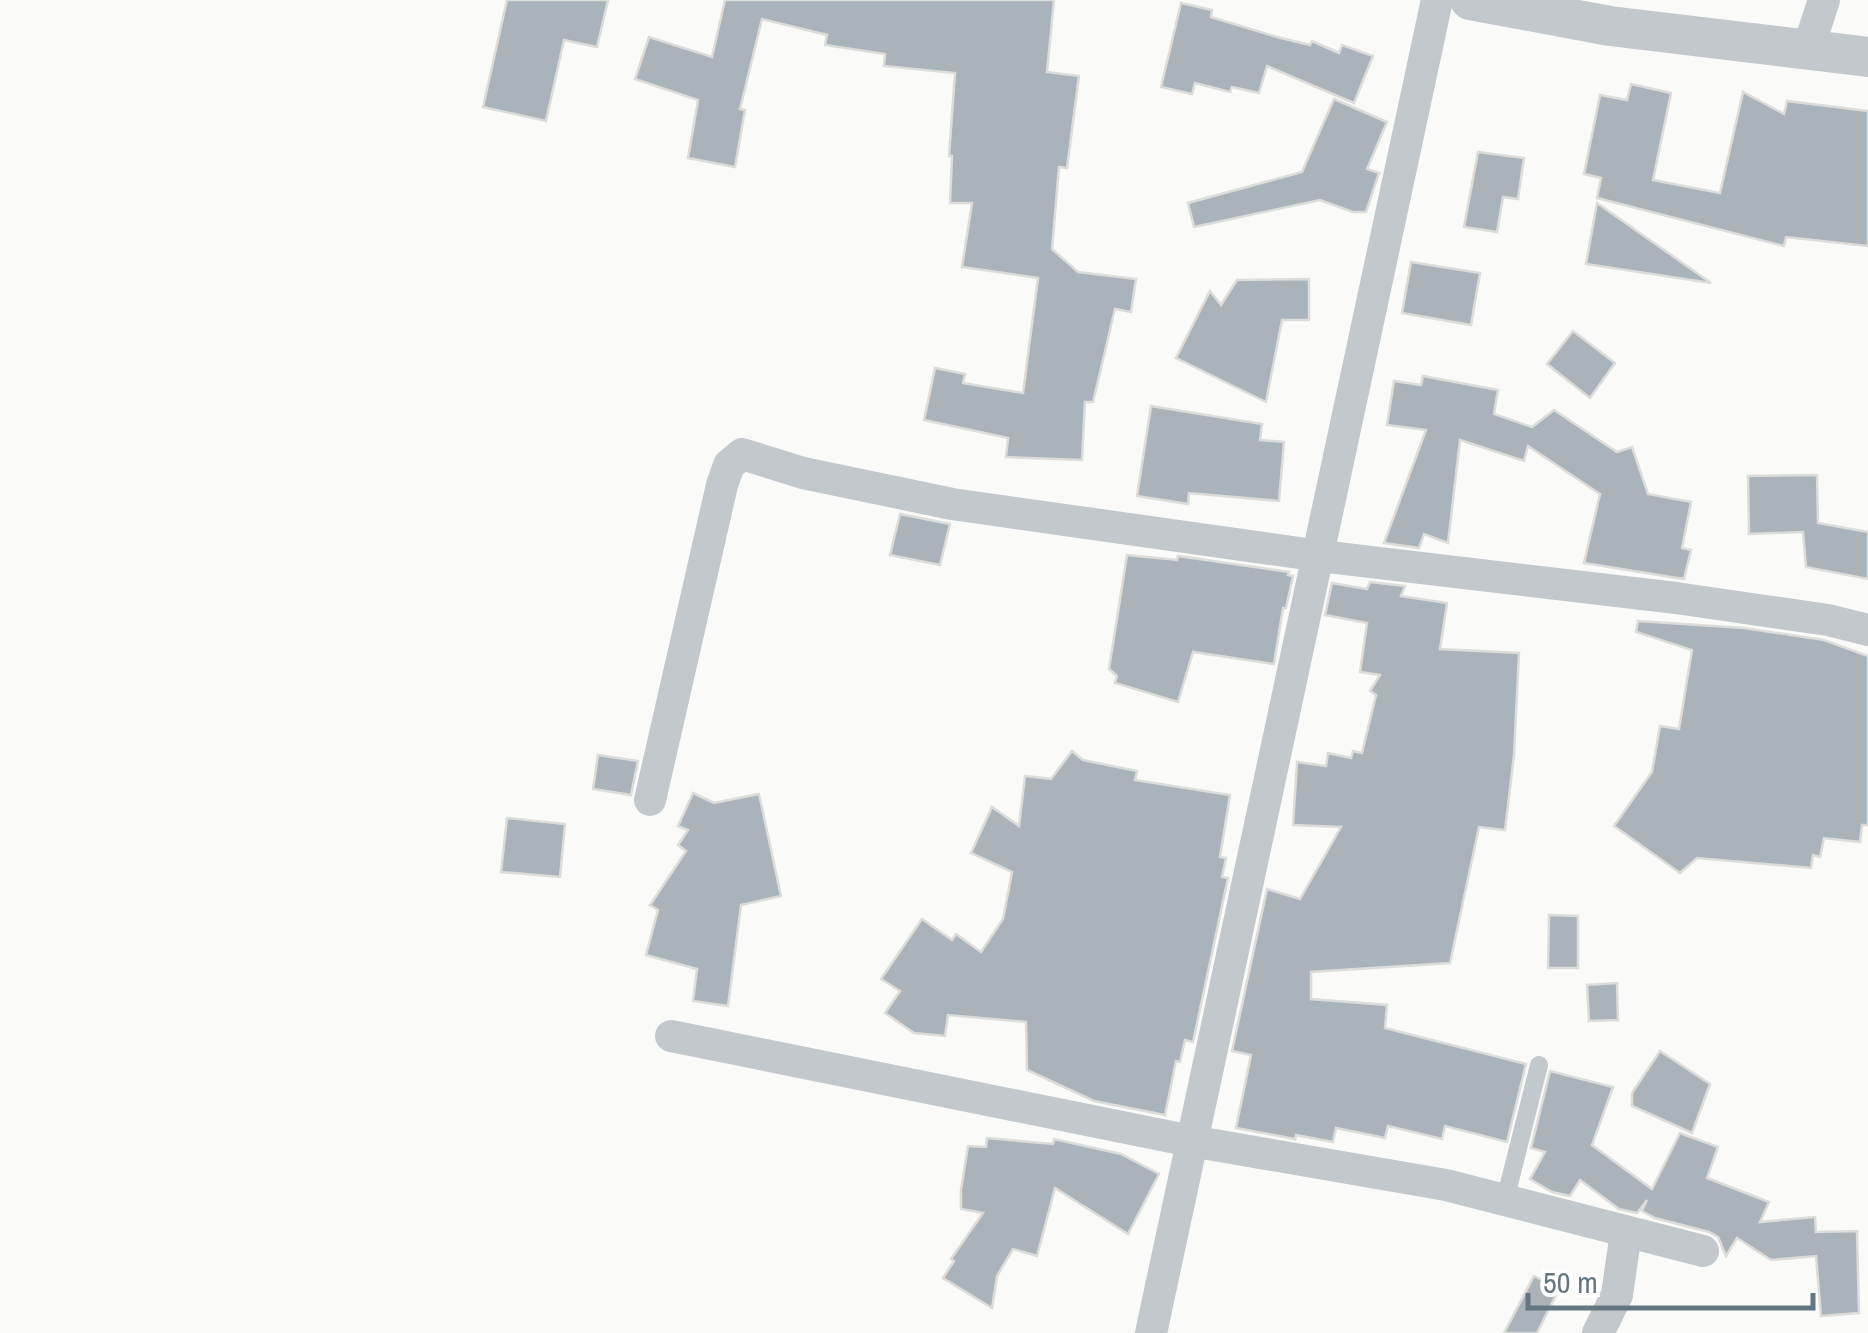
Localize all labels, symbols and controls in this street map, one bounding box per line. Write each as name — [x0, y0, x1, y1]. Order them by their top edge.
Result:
scale bar — [1528, 1248, 1813, 1310]
text: 50 m — [1543, 1262, 1598, 1302]

